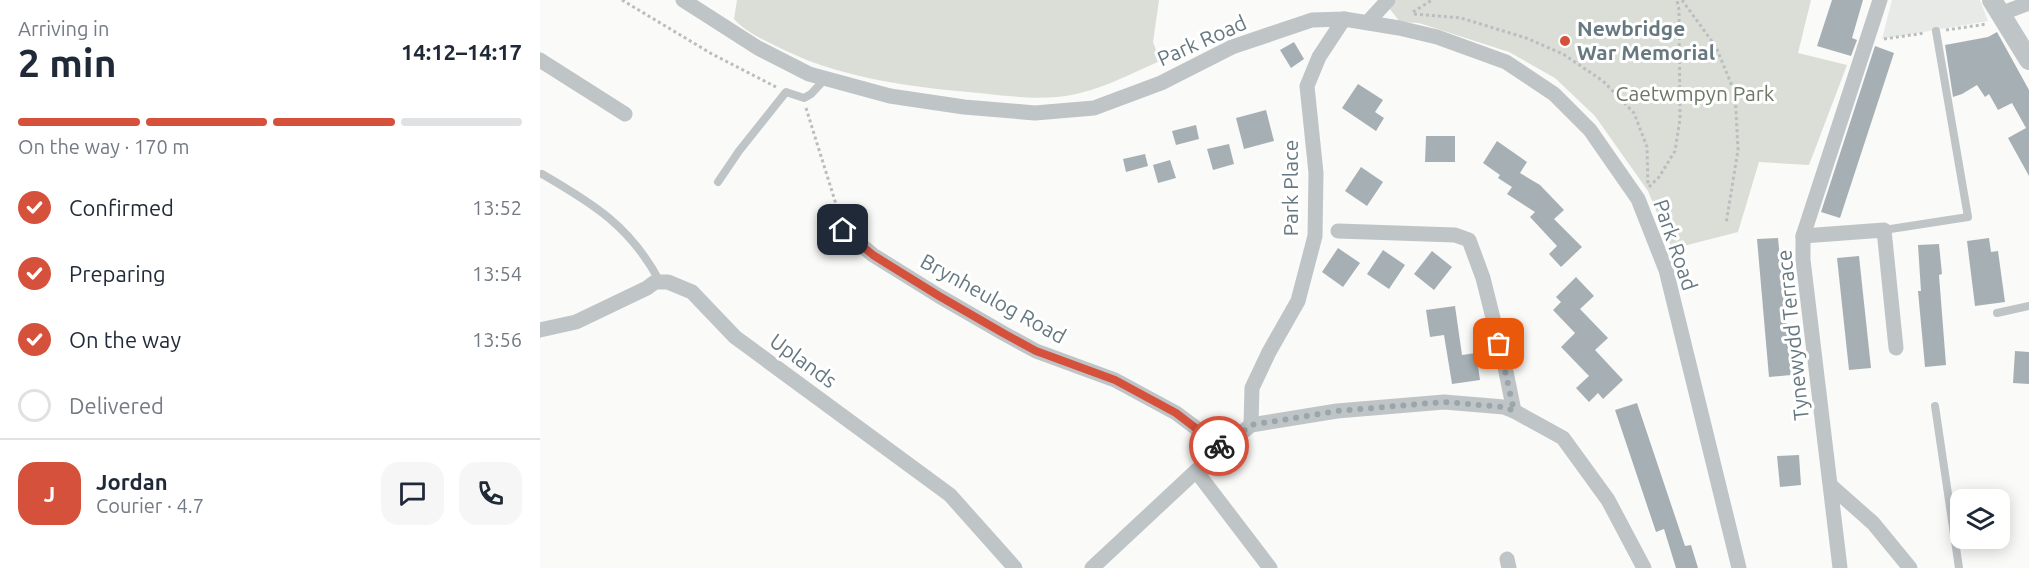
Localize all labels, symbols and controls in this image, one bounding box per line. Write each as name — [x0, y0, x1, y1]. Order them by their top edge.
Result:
street label: Park Road — [1153, 10, 1250, 70]
place label: Newbridge War Memorial — [1577, 16, 1715, 64]
text: Arriving in — [18, 17, 109, 40]
marker: Newbridge War Memorial — [1558, 34, 1572, 48]
text: 14:12–14:17 — [401, 39, 522, 64]
text: 2 min — [18, 41, 117, 84]
park label: Caetwmpyn Park — [1616, 81, 1775, 105]
text: On the way · 170 m — [18, 135, 190, 158]
street label: Park Place — [1278, 140, 1302, 236]
icon: check — [18, 191, 51, 224]
text: Confirmed — [69, 195, 174, 220]
text: 13:52 — [472, 196, 522, 219]
street label: Park Road — [1649, 196, 1703, 293]
pin — [817, 204, 868, 255]
icon: home — [826, 213, 859, 246]
street label: Brynheulog Road — [917, 248, 1070, 348]
street label: Tynewydd Terrace — [1771, 249, 1813, 422]
icon: check — [18, 257, 51, 290]
text: Preparing — [69, 261, 166, 286]
text: 13:54 — [472, 262, 522, 285]
pin — [1473, 318, 1524, 369]
icon: check — [18, 323, 51, 356]
text: On the way — [69, 327, 181, 352]
icon: bag — [1482, 327, 1515, 360]
text: 13:56 — [472, 328, 522, 351]
street label: Uplands — [766, 328, 842, 392]
text: Delivered — [69, 393, 164, 418]
courier — [1189, 416, 1249, 476]
icon: bike — [1203, 430, 1236, 463]
button: chat — [381, 462, 444, 525]
button: phone — [459, 462, 522, 525]
text: Jordan — [96, 469, 168, 494]
text: J — [44, 481, 55, 506]
map controls — [1950, 489, 2010, 549]
button: layers — [1950, 489, 2010, 549]
text: Courier · 4.7 — [96, 494, 204, 517]

